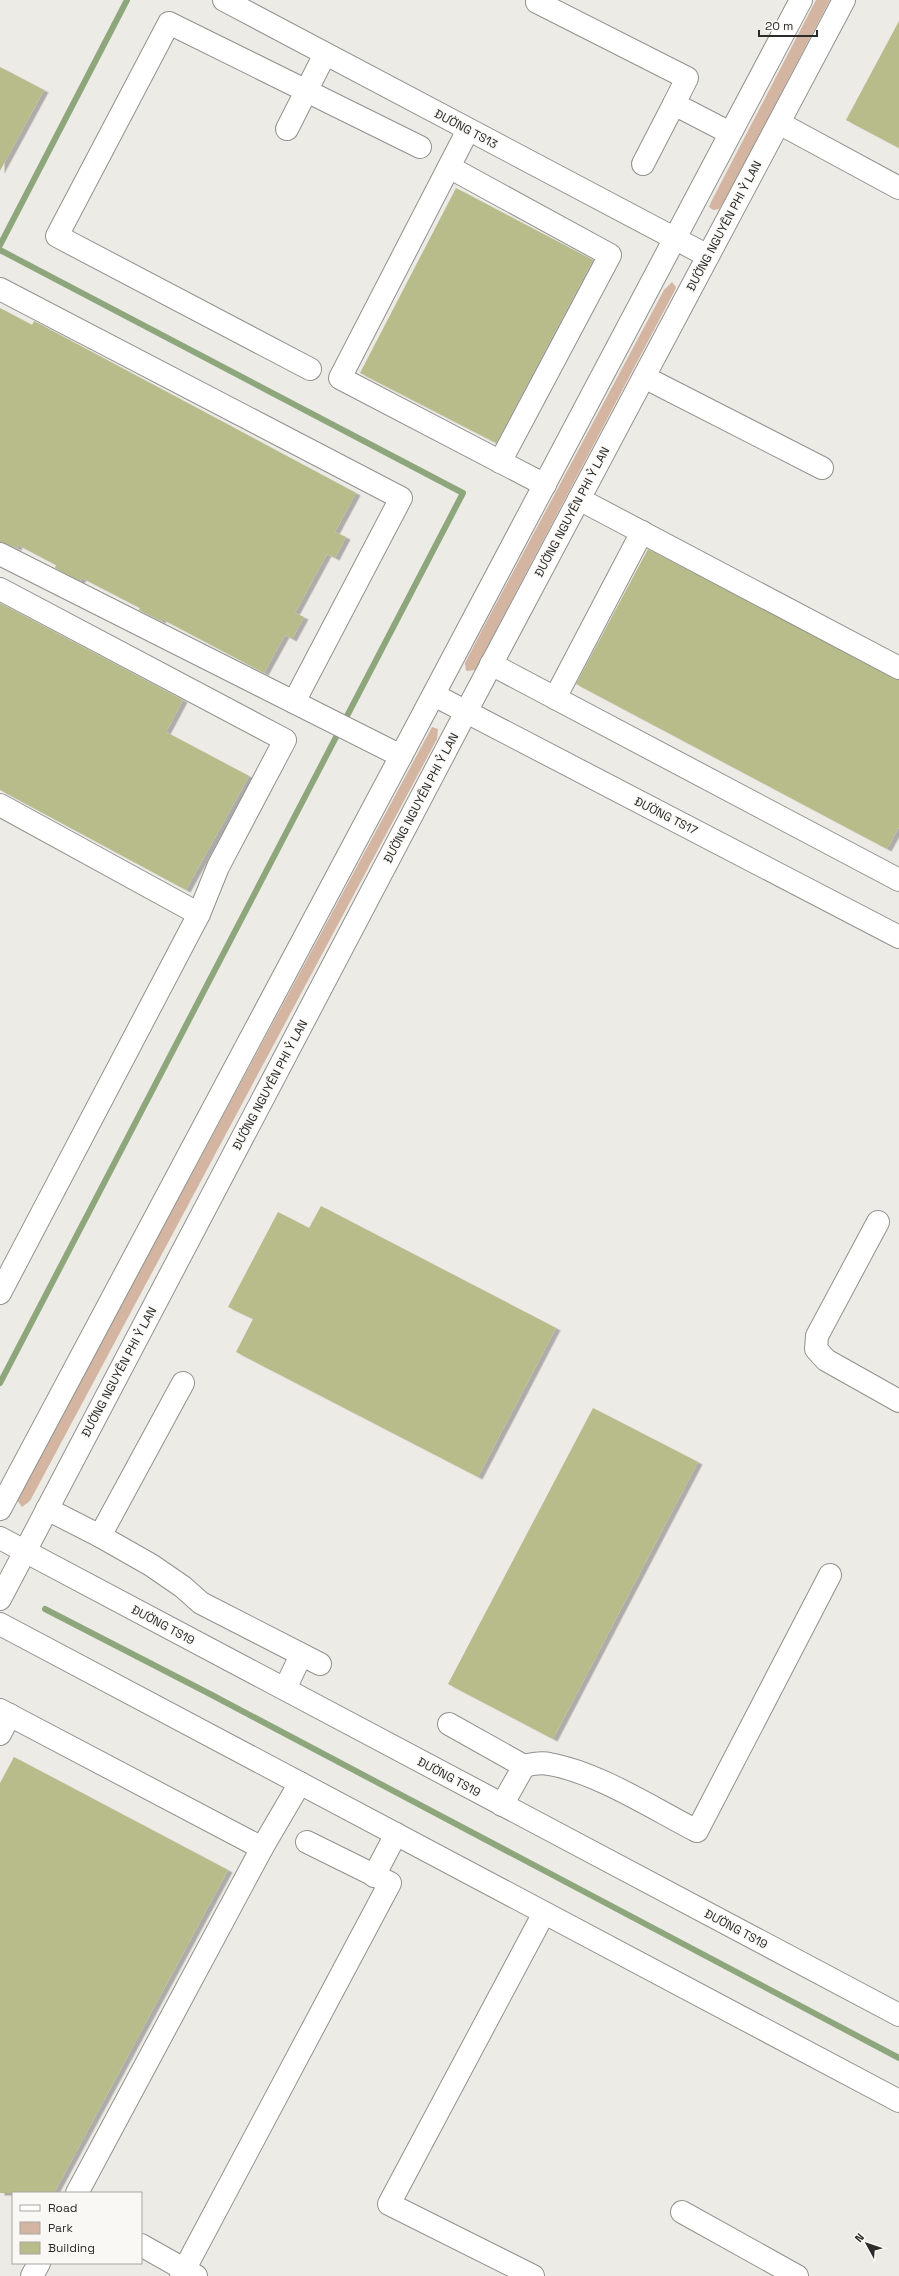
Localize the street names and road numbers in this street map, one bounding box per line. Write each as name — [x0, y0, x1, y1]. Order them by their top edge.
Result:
street label: ĐƯỜNG TS13 — [432, 106, 500, 152]
street label: ĐƯỜNG NGUYÊN PHI Ỷ LAN — [683, 158, 765, 294]
street label: ĐƯỜNG NGUYÊN PHI Ỷ LAN — [531, 444, 613, 580]
street label: ĐƯỜNG NGUYÊN PHI Ỷ LAN — [380, 730, 462, 866]
street label: ĐƯỜNG TS17 — [632, 793, 701, 839]
street label: ĐƯỜNG NGUYÊN PHI Ỷ LAN — [229, 1017, 311, 1153]
street label: ĐƯỜNG NGUYÊN PHI Ỷ LAN — [78, 1304, 160, 1440]
street label: ĐƯỜNG TS19 — [129, 1602, 197, 1648]
street label: ĐƯỜNG TS19 — [415, 1754, 483, 1800]
street label: ĐƯỜNG TS19 — [702, 1906, 770, 1952]

